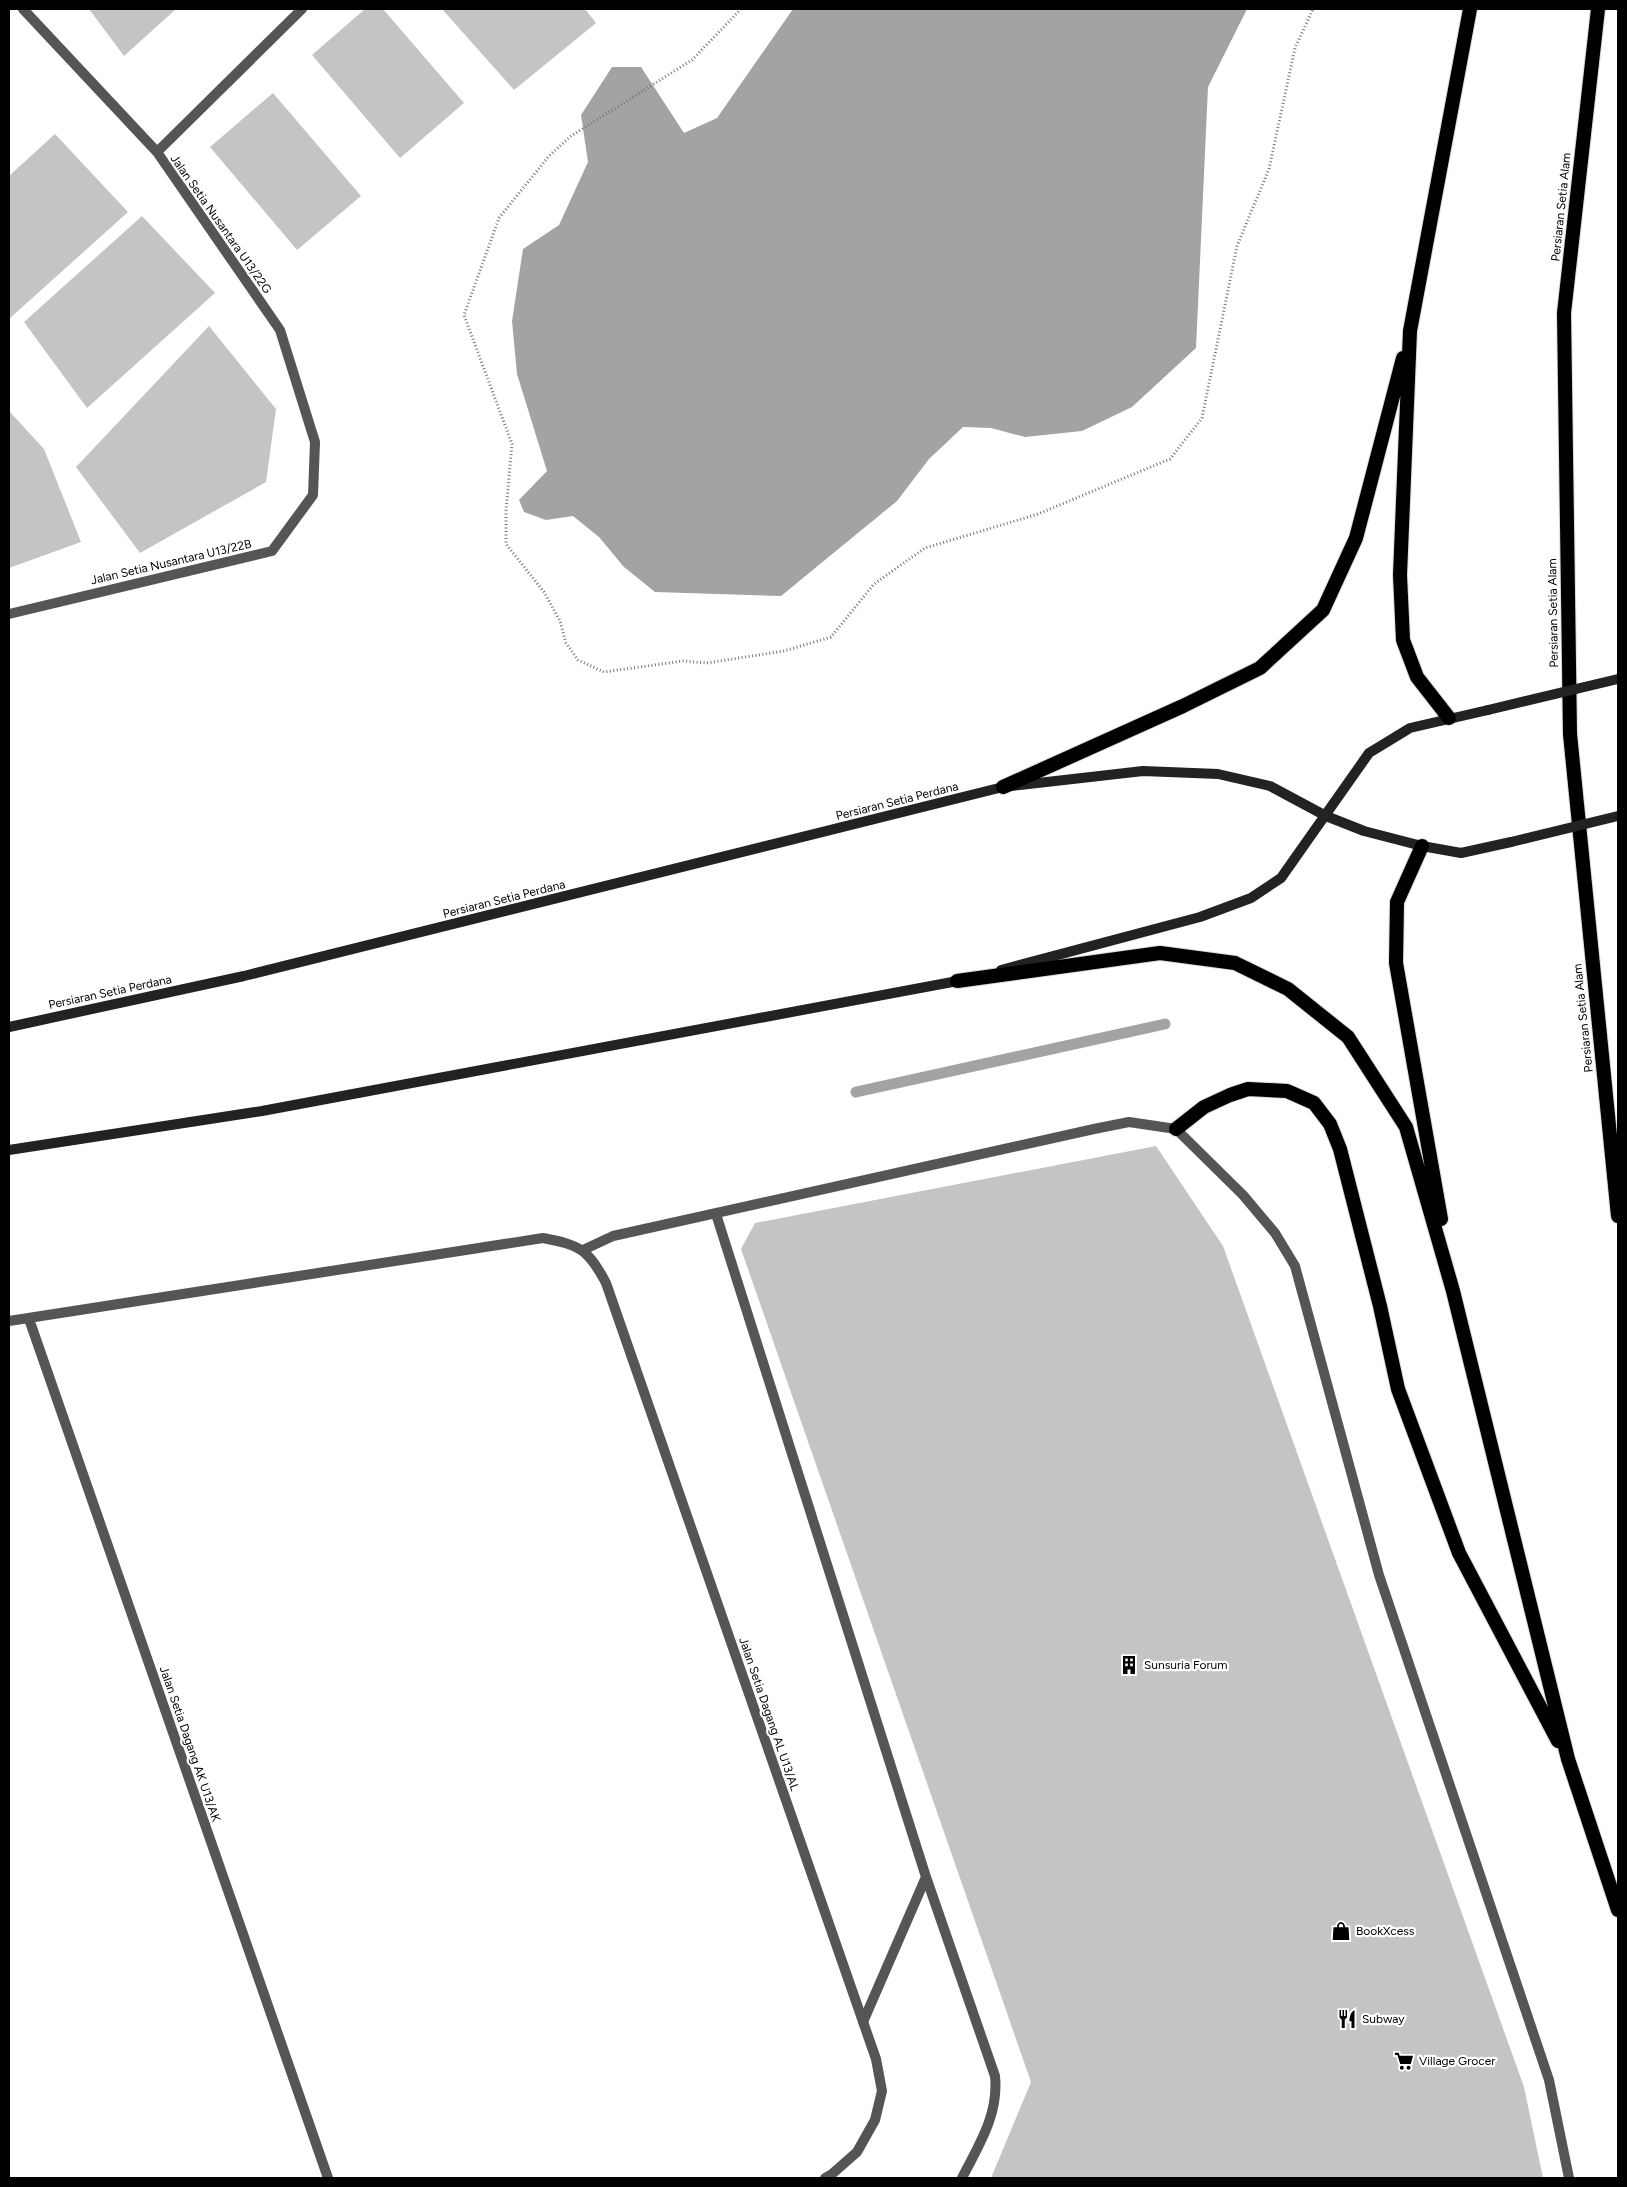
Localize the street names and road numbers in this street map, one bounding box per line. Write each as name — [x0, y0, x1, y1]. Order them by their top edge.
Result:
street label: Jalan Setia Nusantara U13/22G — [168, 152, 274, 296]
street label: Persiaran Setia Alam — [1548, 152, 1574, 262]
street label: Jalan Setia Nusantara U13/22B — [89, 537, 253, 587]
street label: Persiaran Setia Alam — [1545, 558, 1561, 668]
street label: Persiaran Setia Perdana — [834, 779, 960, 823]
street label: Persiaran Setia Perdana — [441, 877, 567, 921]
street label: Persiaran Setia Alam — [1570, 963, 1596, 1073]
street label: Persiaran Setia Perdana — [47, 972, 173, 1012]
street label: Jalan Setia Dagang AL U13/AL — [736, 1635, 802, 1793]
street label: Jalan Setia Dagang AK U13/AK — [157, 1664, 223, 1824]

